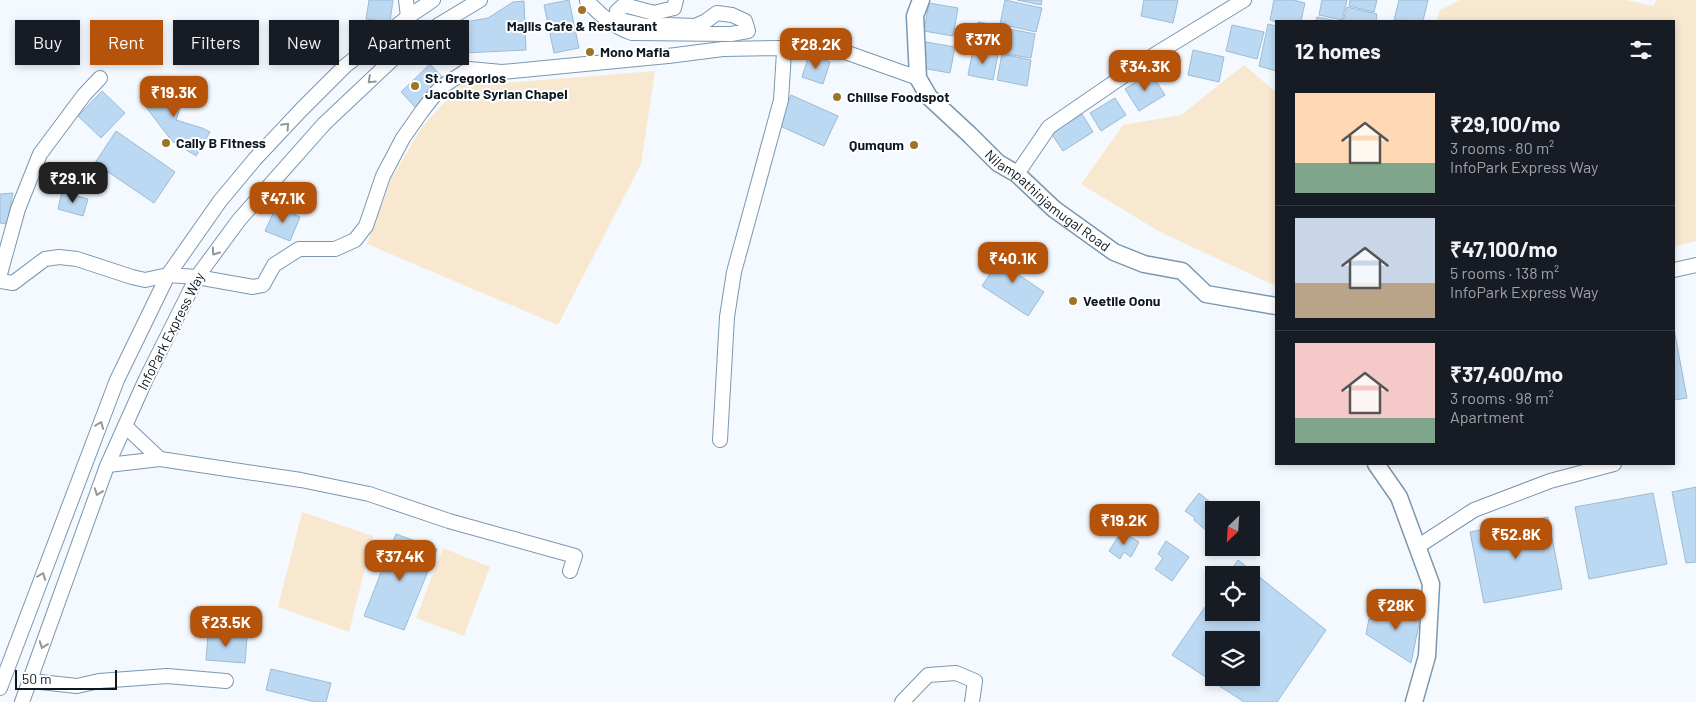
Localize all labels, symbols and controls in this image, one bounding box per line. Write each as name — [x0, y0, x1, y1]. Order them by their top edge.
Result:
marker: Majlis Cafe & Restaurant — [576, 4, 588, 16]
place label: Majlis Cafe & Restaurant — [507, 17, 657, 34]
chip: Buy — [15, 20, 80, 65]
chip: Rent — [90, 20, 163, 65]
chip: Filters — [173, 20, 259, 65]
chip: New — [269, 20, 339, 65]
chip: Apartment — [349, 20, 469, 65]
pin: ₹37K — [953, 22, 1013, 65]
pin: ₹28.2K — [775, 28, 857, 70]
text: ₹37K — [965, 29, 1001, 48]
text: ₹28.2K — [791, 34, 841, 53]
icon: filters — [1627, 36, 1655, 64]
text: 12 homes — [1295, 38, 1381, 63]
place label: Mono Mafia — [600, 43, 670, 60]
marker: Mono Mafia — [584, 46, 596, 58]
pin: ₹34.3K — [1104, 49, 1186, 92]
text: ₹34.3K — [1120, 56, 1170, 75]
place label: St. Gregorios Jacobite Syrian Chapel — [425, 69, 568, 102]
one-way arrow — [367, 74, 376, 83]
pin: ₹19.3K — [133, 76, 215, 118]
marker: St. Gregorios Jacobite Syrian Chapel — [409, 80, 421, 92]
text: ₹19.3K — [151, 82, 197, 101]
place label: Chillse Foodspot — [847, 88, 949, 105]
marker: Chillse Foodspot — [831, 91, 843, 103]
text: ₹29,100/mo — [1450, 111, 1560, 136]
icon: home — [1335, 113, 1395, 173]
one-way arrow — [280, 123, 289, 132]
place label: Cally B Fitness — [176, 134, 266, 151]
place label: Qumqum — [849, 136, 904, 153]
marker: Cally B Fitness — [160, 137, 172, 149]
text: 3 rooms · 80 m² — [1450, 138, 1554, 157]
marker: Qumqum — [908, 139, 920, 151]
street label: Nilampathinjamugal Road — [982, 146, 1114, 255]
text: InfoPark Express Way — [1450, 157, 1598, 176]
pin: ₹29.1K — [32, 162, 114, 204]
text: ₹29.1K — [50, 168, 96, 187]
pin: ₹47.1K — [242, 182, 324, 224]
text: ₹47.1K — [261, 188, 305, 207]
text: ₹47,100/mo — [1450, 236, 1558, 261]
icon: home — [1335, 238, 1395, 298]
pin: ₹40.1K — [972, 242, 1054, 284]
one-way arrow — [212, 246, 221, 256]
text: ₹40.1K — [989, 248, 1037, 267]
text: 5 rooms · 138 m² — [1450, 263, 1559, 282]
street label: InfoPark Express Way — [133, 269, 208, 392]
text: InfoPark Express Way — [1450, 282, 1598, 301]
place label: Veetile Oonu — [1083, 292, 1160, 309]
marker: Veetile Oonu — [1067, 295, 1079, 307]
text: ₹37,400/mo — [1450, 361, 1563, 386]
icon: home — [1335, 363, 1395, 423]
text: 3 rooms · 98 m² — [1450, 388, 1554, 407]
text: Apartment — [1450, 407, 1525, 426]
one-way arrow — [94, 421, 104, 430]
one-way arrow — [94, 487, 104, 495]
north arrow — [1205, 501, 1260, 556]
map controls — [1205, 501, 1260, 686]
pin: ₹19.2K — [1083, 504, 1165, 546]
text: ₹19.2K — [1101, 510, 1147, 529]
pin: ₹52.8K — [1475, 518, 1557, 560]
text: ₹52.8K — [1491, 524, 1541, 543]
pin: ₹37.4K — [359, 540, 441, 582]
text: ₹37.4K — [376, 546, 424, 565]
button: locate — [1205, 566, 1260, 621]
one-way arrow — [36, 573, 46, 581]
pin: ₹28K — [1366, 588, 1426, 631]
text: ₹28K — [1378, 595, 1414, 614]
pin: ₹23.5K — [185, 606, 267, 648]
text: ₹23.5K — [201, 612, 251, 631]
button: layers — [1205, 631, 1260, 686]
one-way arrow — [39, 640, 49, 648]
scale bar — [15, 667, 118, 690]
text: 50 m — [22, 670, 51, 687]

